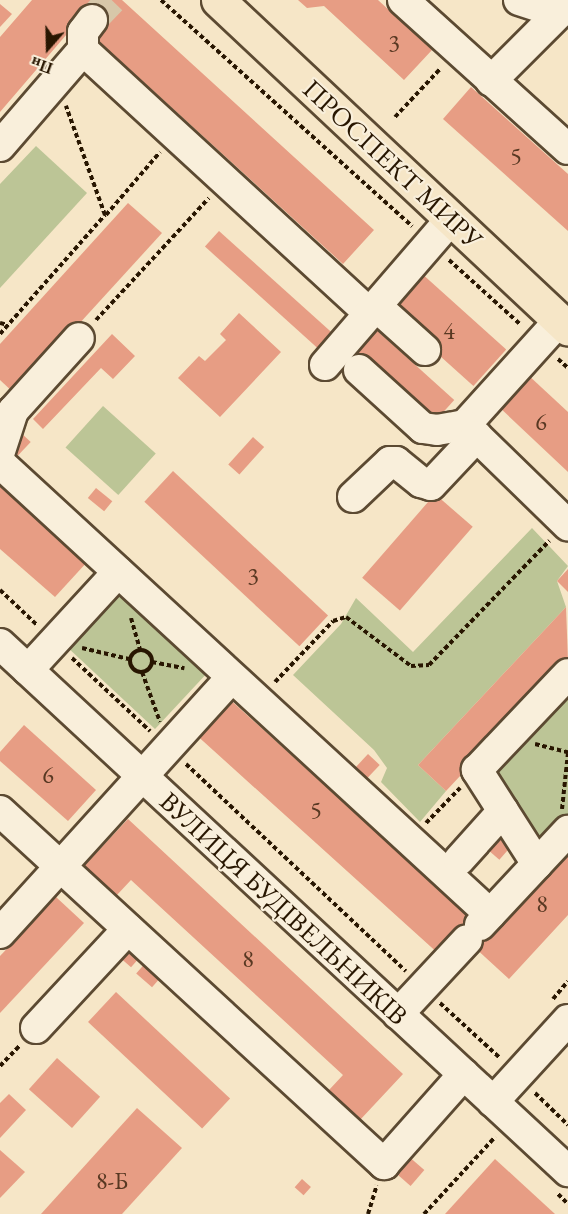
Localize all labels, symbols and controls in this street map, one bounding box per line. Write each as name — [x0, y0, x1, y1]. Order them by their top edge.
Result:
north arrow — [18, 18, 78, 78]
house number: 3 — [388, 29, 400, 57]
text: Пн — [28, 52, 56, 79]
street label: ПРОСПЕКТ МИРУ — [296, 72, 490, 256]
house number: 5 — [510, 142, 522, 170]
house number: 4 — [443, 317, 455, 345]
house number: 6 — [535, 408, 547, 436]
house number: 3 — [247, 562, 259, 590]
house number: 6 — [42, 761, 54, 789]
street label: ВУЛИЦЯ БУДІВЕЛЬНИКІВ — [153, 785, 415, 1031]
house number: 5 — [310, 796, 322, 824]
house number: 8 — [536, 890, 548, 918]
house number: 8 — [242, 945, 254, 973]
house number: 8-Б — [96, 1167, 128, 1195]

